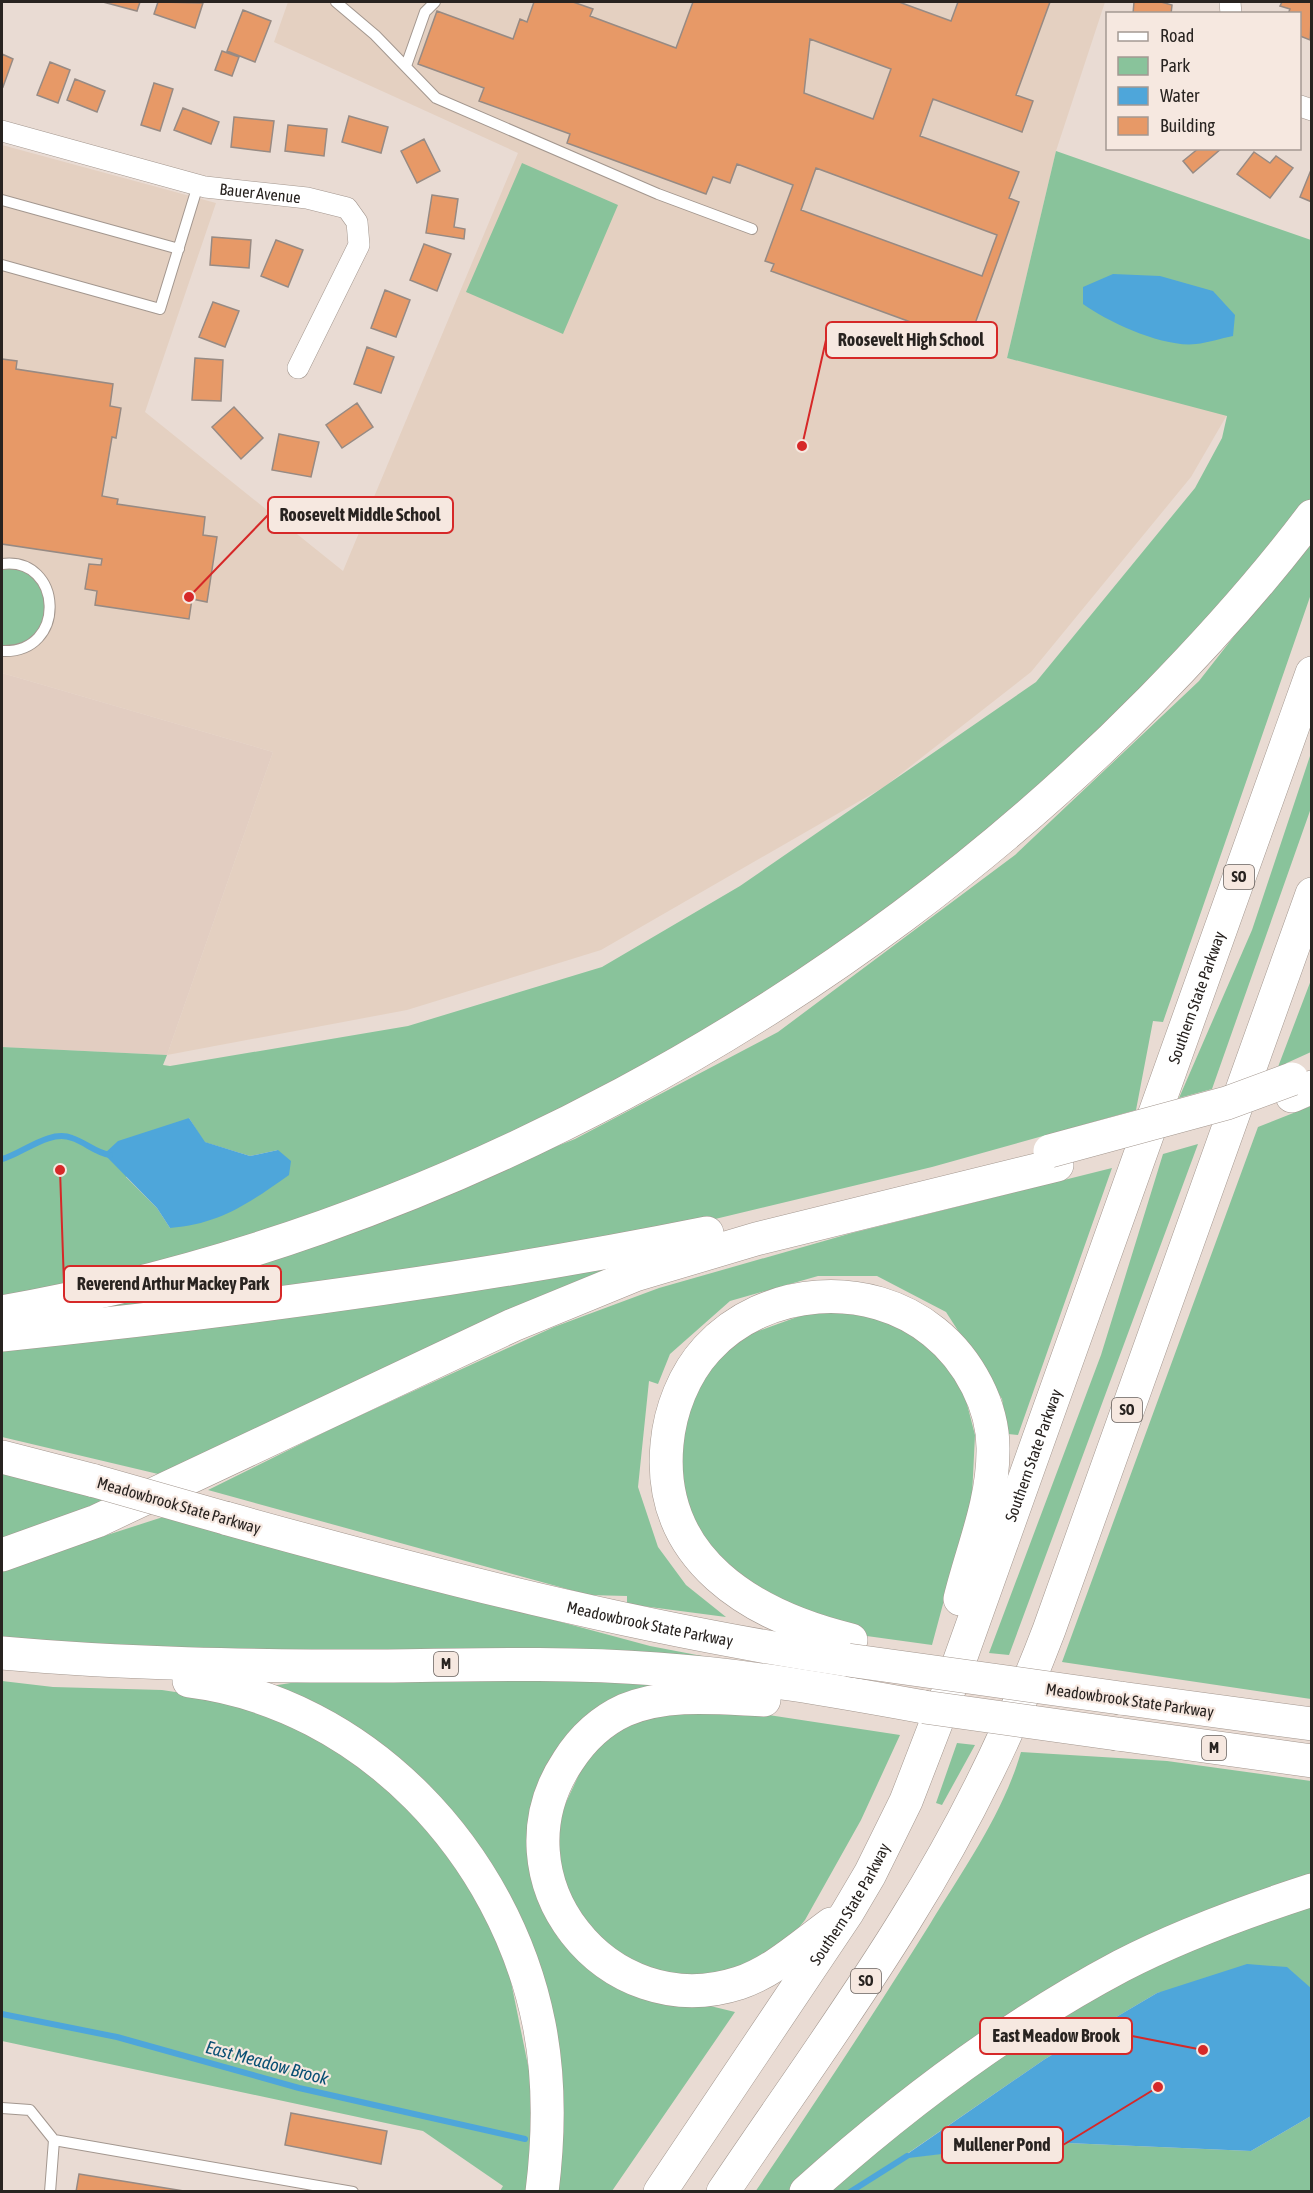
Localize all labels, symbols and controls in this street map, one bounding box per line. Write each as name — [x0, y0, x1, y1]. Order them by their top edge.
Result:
legend — [1106, 12, 1301, 150]
text: Road — [1160, 25, 1194, 46]
text: Park — [1160, 55, 1190, 76]
text: Water — [1160, 85, 1200, 106]
text: Building — [1160, 115, 1215, 136]
street label: Bauer Avenue — [219, 180, 301, 206]
callout: Roosevelt High School — [826, 322, 997, 358]
text: Roosevelt High School — [838, 329, 984, 350]
callout: Roosevelt Middle School — [268, 497, 453, 533]
text: Roosevelt Middle School — [279, 504, 441, 525]
road number: SO — [1224, 865, 1254, 889]
street label: Southern State Parkway — [1164, 928, 1229, 1066]
callout: Reverend Arthur Mackey Park — [64, 1266, 281, 1302]
text: Reverend Arthur Mackey Park — [77, 1273, 270, 1294]
street label: Southern State Parkway — [1001, 1386, 1066, 1524]
road number: SO — [1112, 1398, 1142, 1422]
street label: Meadowbrook State Parkway — [95, 1473, 263, 1538]
street label: Meadowbrook State Parkway — [565, 1597, 735, 1651]
road number: M — [434, 1652, 458, 1676]
street label: Meadowbrook State Parkway — [1045, 1679, 1215, 1722]
road number: M — [1202, 1736, 1226, 1760]
street label: Southern State Parkway — [806, 1840, 894, 1968]
road number: SO — [851, 1969, 881, 1993]
callout: East Meadow Brook — [980, 2018, 1132, 2054]
text: East Meadow Brook — [992, 2025, 1121, 2046]
water label: East Meadow Brook — [203, 2036, 332, 2089]
callout: Mullener Pond — [942, 2127, 1063, 2163]
text: Mullener Pond — [953, 2134, 1051, 2155]

